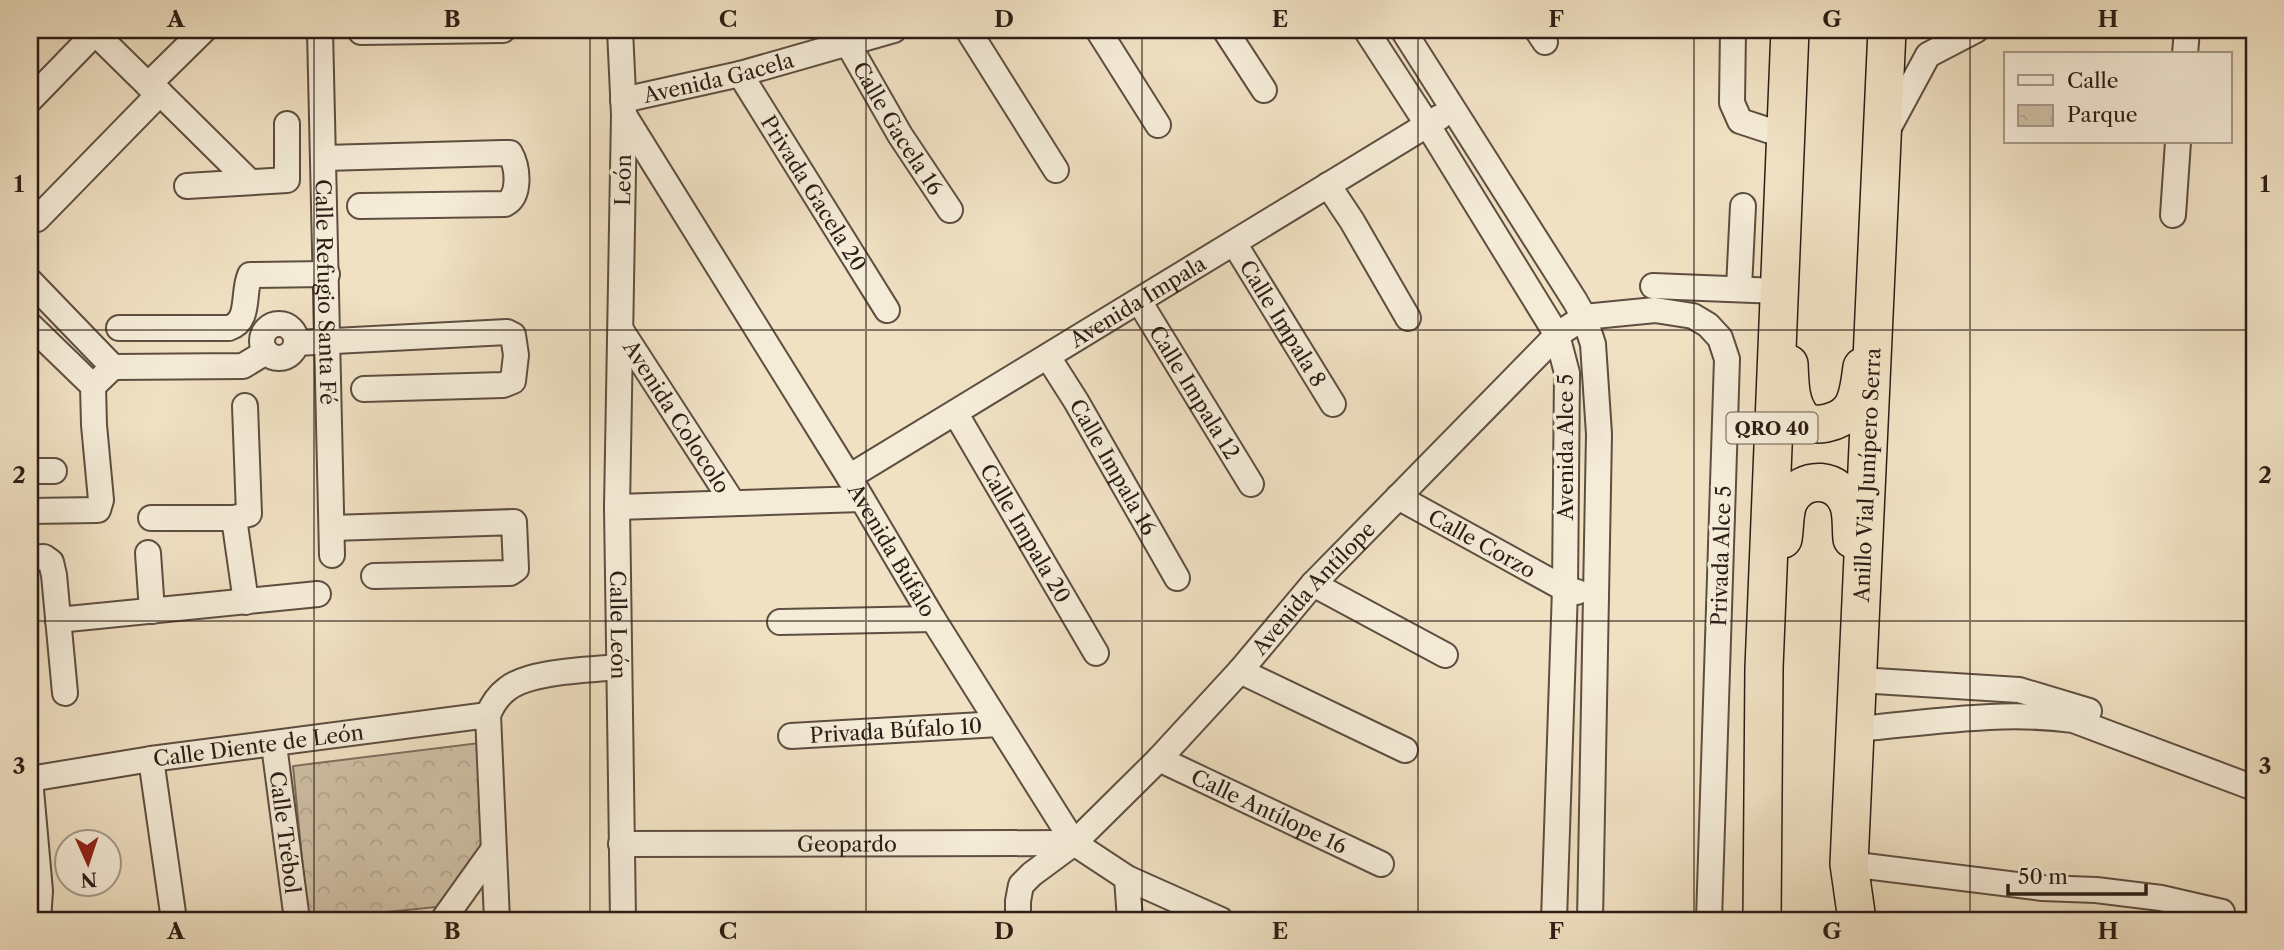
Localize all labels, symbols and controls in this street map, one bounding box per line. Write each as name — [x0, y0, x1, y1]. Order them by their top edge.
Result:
text: A — [166, 5, 186, 33]
text: B — [443, 5, 461, 33]
text: C — [719, 5, 737, 33]
text: D — [994, 5, 1014, 33]
text: E — [1272, 5, 1288, 33]
text: F — [1548, 5, 1564, 33]
text: G — [1822, 5, 1842, 33]
text: H — [2098, 5, 2119, 33]
street label: Avenida Gacela — [640, 47, 797, 108]
legend — [2004, 52, 2232, 144]
street label: Calle Gacela 16 — [848, 57, 949, 199]
text: Calle — [2067, 68, 2119, 93]
text: Parque — [2067, 102, 2138, 127]
street label: Privada Gacela 20 — [756, 110, 872, 275]
street label: León — [610, 154, 636, 206]
text: 1 — [14, 170, 25, 198]
text: 1 — [2260, 170, 2271, 198]
street label: Calle Refugio Santa Fé — [311, 179, 341, 405]
street label: Avenida Impala — [1064, 250, 1211, 353]
street label: Calle Impala 8 — [1235, 255, 1332, 391]
street label: Calle Impala 12 — [1144, 321, 1245, 464]
street label: Avenida Colocolo — [618, 335, 736, 497]
street label: Anillo Vial Junípero Serra — [1848, 346, 1885, 604]
street label: Avenida Alce 5 — [1553, 374, 1578, 521]
street label: Calle Impala 16 — [1065, 394, 1162, 539]
road number: QRO 40 — [1726, 412, 1817, 444]
street label: Calle Impala 20 — [975, 459, 1076, 607]
text: 2 — [12, 461, 26, 489]
text: 2 — [2258, 461, 2272, 489]
street label: Avenida Búfalo — [843, 478, 941, 621]
street label: Privada Alce 5 — [1706, 485, 1736, 627]
street label: Calle Corzo — [1424, 504, 1540, 583]
street label: Avenida Antílope — [1246, 516, 1380, 660]
street label: Calle León — [605, 570, 632, 679]
street label: Privada Búfalo 10 — [809, 712, 983, 747]
street label: Calle Diente de León — [152, 719, 365, 771]
text: 3 — [13, 752, 26, 780]
text: 3 — [2259, 752, 2272, 780]
street label: Calle Antílope 16 — [1187, 764, 1351, 859]
street label: Calle Trébol — [265, 770, 306, 895]
north arrow — [52, 828, 122, 898]
street label: Geopardo — [797, 831, 897, 856]
scale bar — [2008, 852, 2146, 896]
text: 50 m — [2018, 864, 2068, 889]
text: N — [80, 868, 98, 891]
text: A — [166, 917, 186, 945]
text: B — [443, 917, 461, 945]
text: C — [719, 917, 737, 945]
text: D — [994, 917, 1014, 945]
text: E — [1272, 917, 1288, 945]
text: F — [1548, 917, 1564, 945]
text: G — [1822, 917, 1842, 945]
text: H — [2098, 917, 2119, 945]

